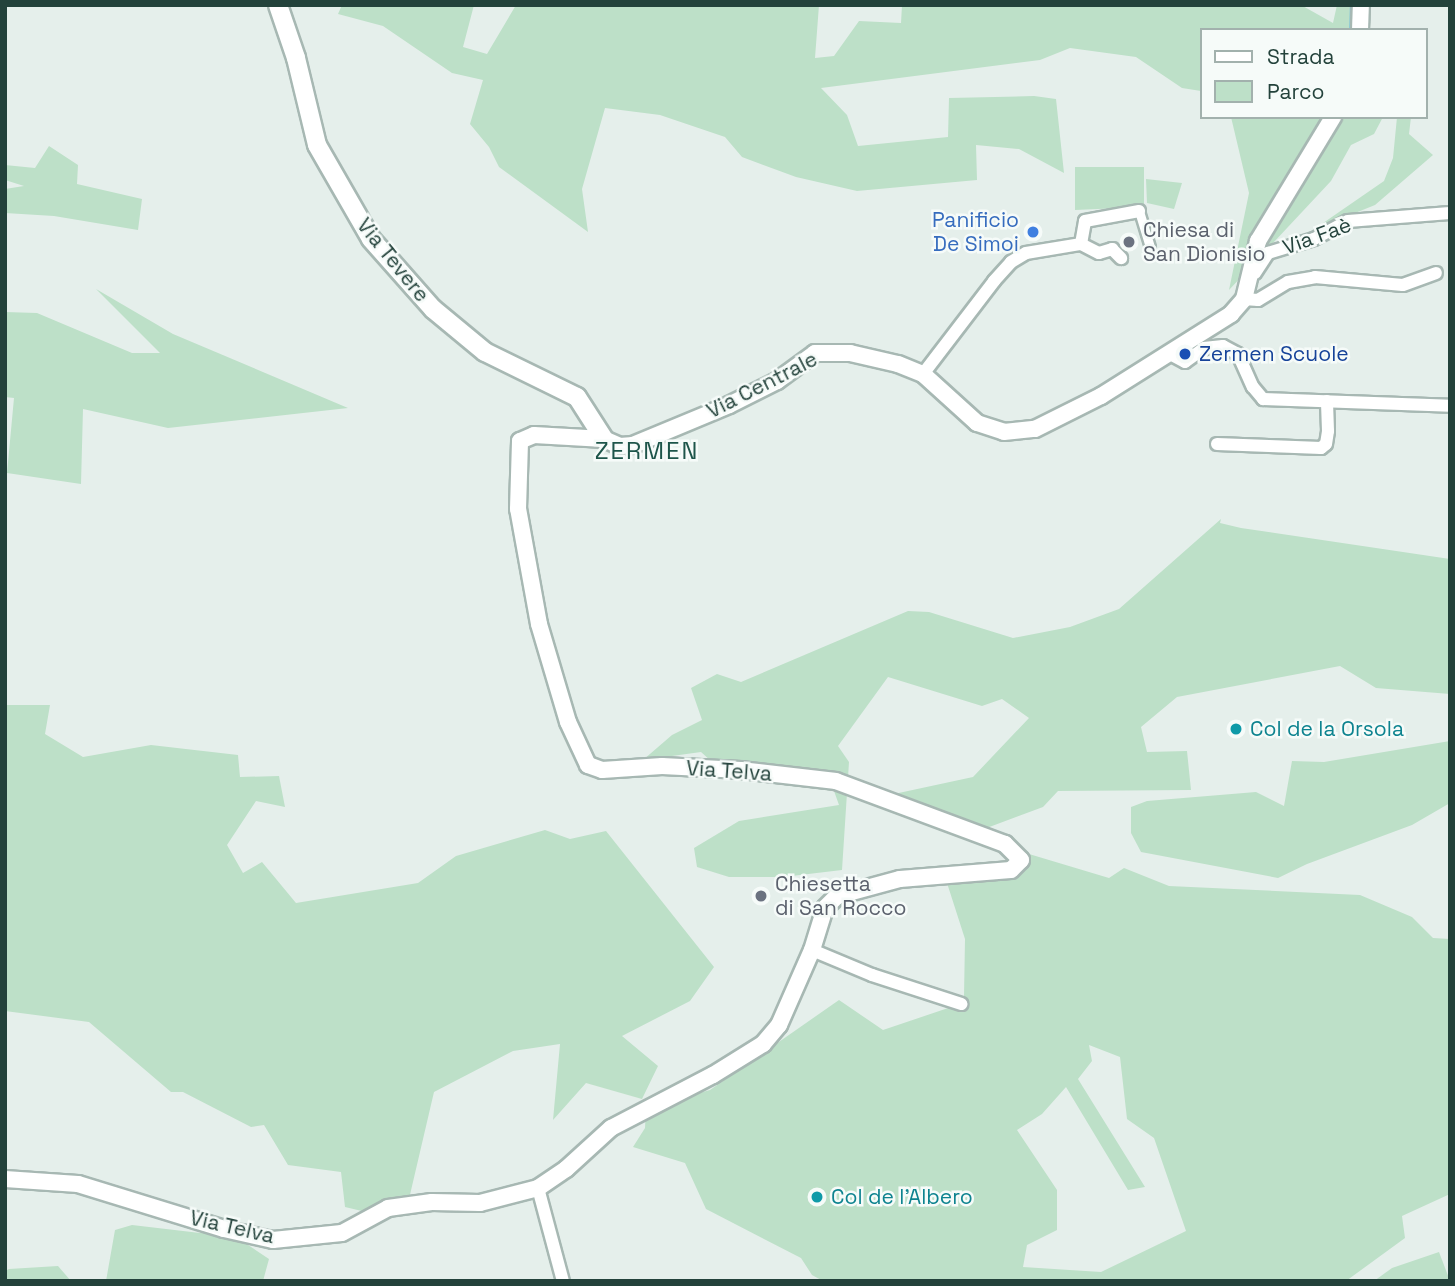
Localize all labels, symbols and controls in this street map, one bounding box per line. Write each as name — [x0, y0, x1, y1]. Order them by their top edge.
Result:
legend — [1200, 28, 1427, 119]
text: Strada — [1267, 43, 1334, 70]
text: Parco — [1267, 78, 1325, 105]
place label: Panificio De Simoi — [932, 207, 1019, 257]
street label: Via Faè — [1279, 212, 1355, 260]
street label: Via Tevere — [351, 213, 435, 307]
place label: Chiesa di San Dionisio — [1143, 217, 1265, 267]
marker: Panificio De Simoi — [1025, 224, 1041, 240]
marker: Chiesa di San Dionisio — [1121, 234, 1137, 250]
place label: Zermen Scuole — [1199, 341, 1349, 367]
street label: Via Centrale — [702, 346, 822, 424]
marker: Zermen Scuole — [1177, 346, 1193, 362]
district label: ZERMEN — [595, 437, 699, 465]
place label: Col de la Orsola — [1250, 716, 1404, 742]
marker: Col de la Orsola — [1228, 721, 1244, 737]
street label: Via Telva — [685, 755, 773, 787]
place label: Chiesetta di San Rocco — [775, 871, 907, 921]
marker: Chiesetta di San Rocco — [753, 888, 769, 904]
place label: Col de l'Albero — [831, 1184, 973, 1210]
marker: Col de l'Albero — [809, 1189, 825, 1205]
street label: Via Telva — [187, 1205, 277, 1249]

